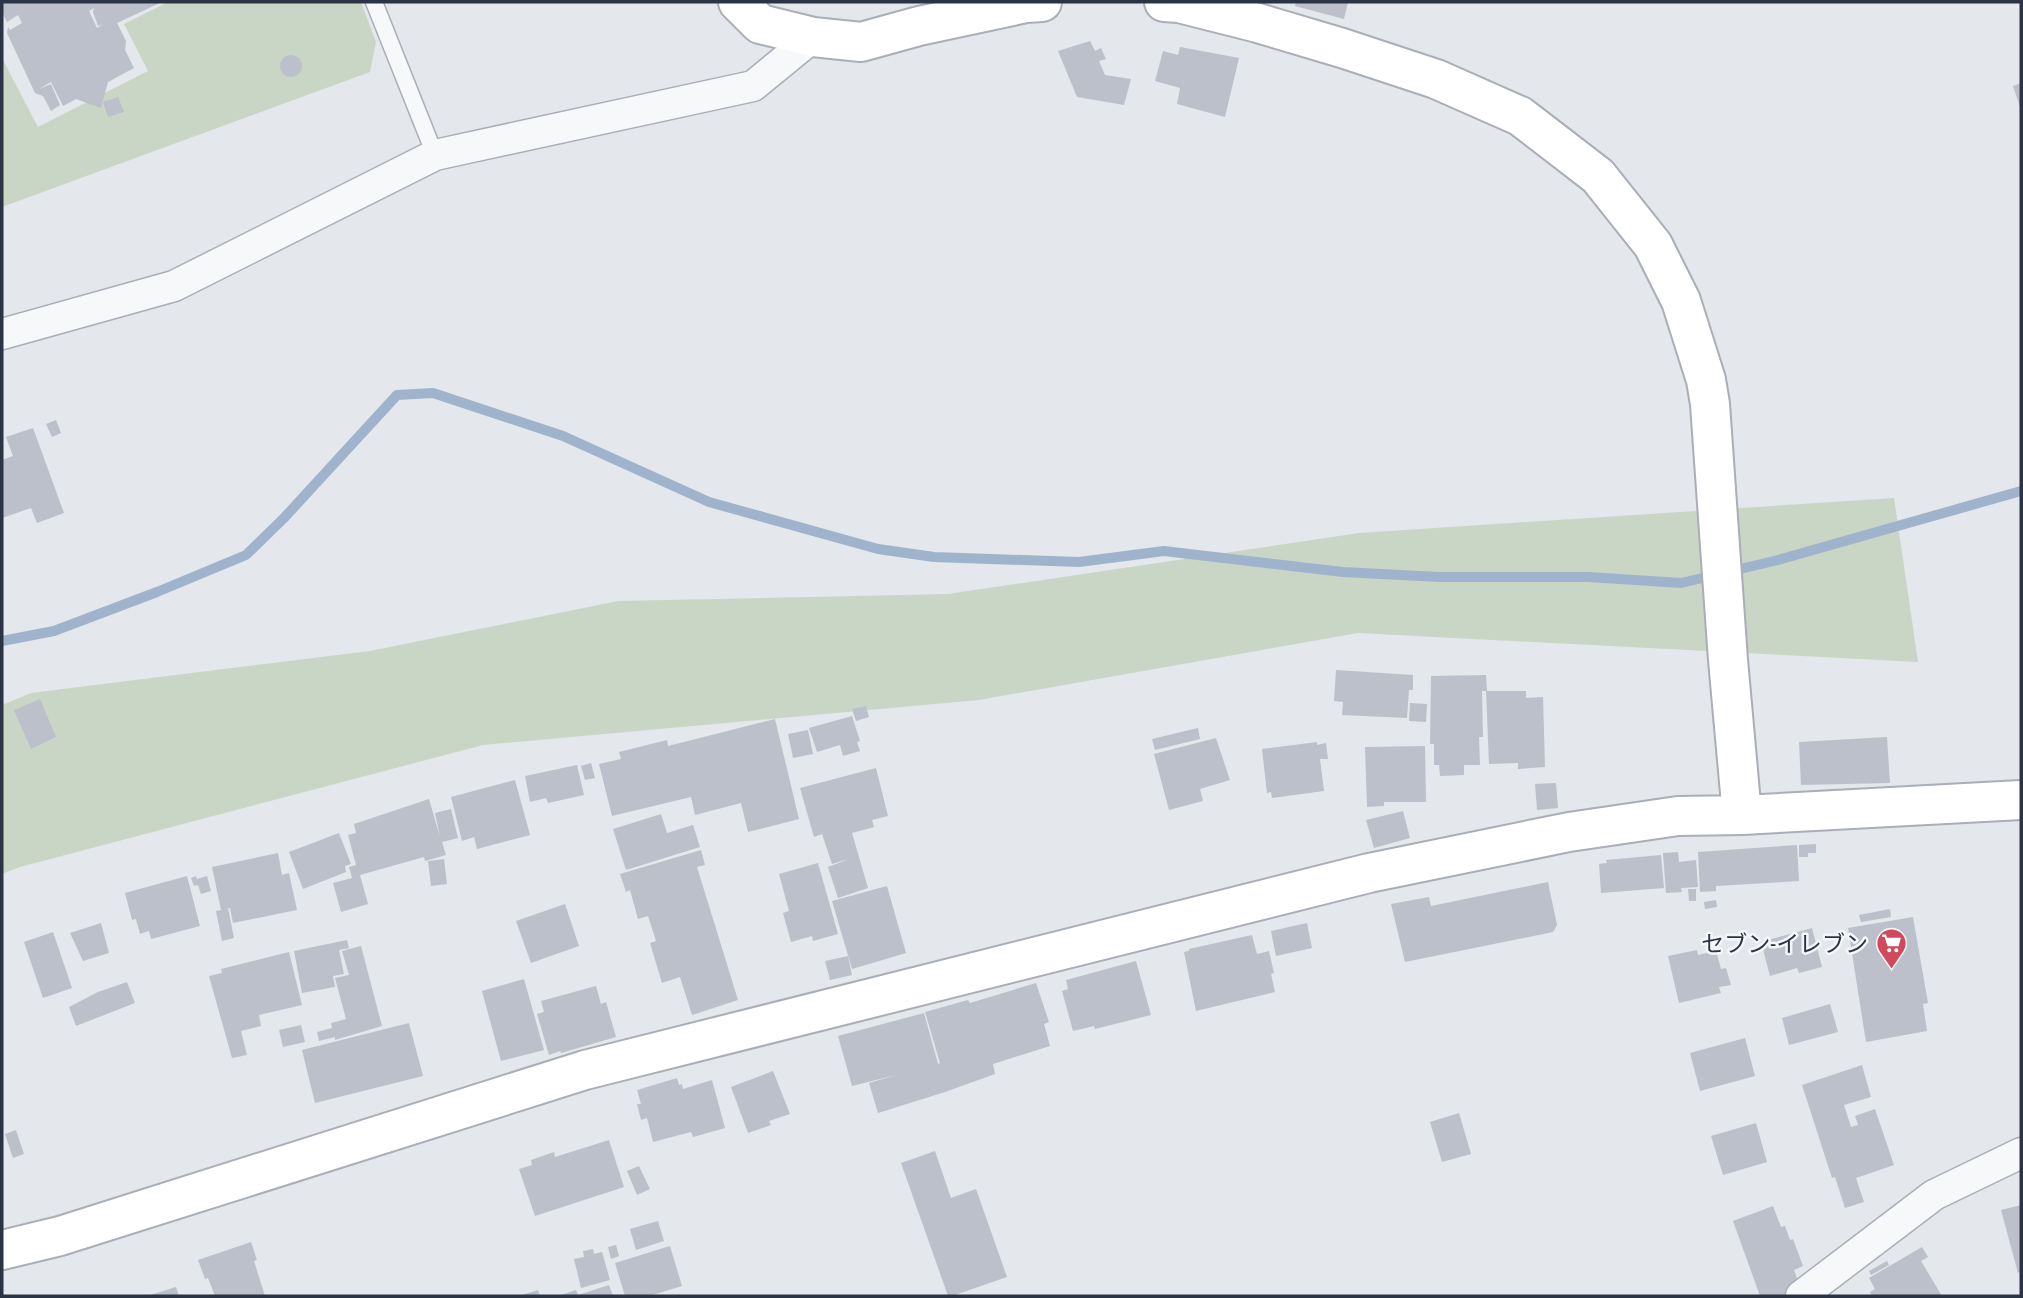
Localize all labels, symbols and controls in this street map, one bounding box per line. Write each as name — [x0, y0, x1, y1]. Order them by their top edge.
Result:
supermarket icon: セブン-イレブン — [1874, 927, 1908, 971]
place label: セブン-イレブン — [1701, 931, 1868, 958]

